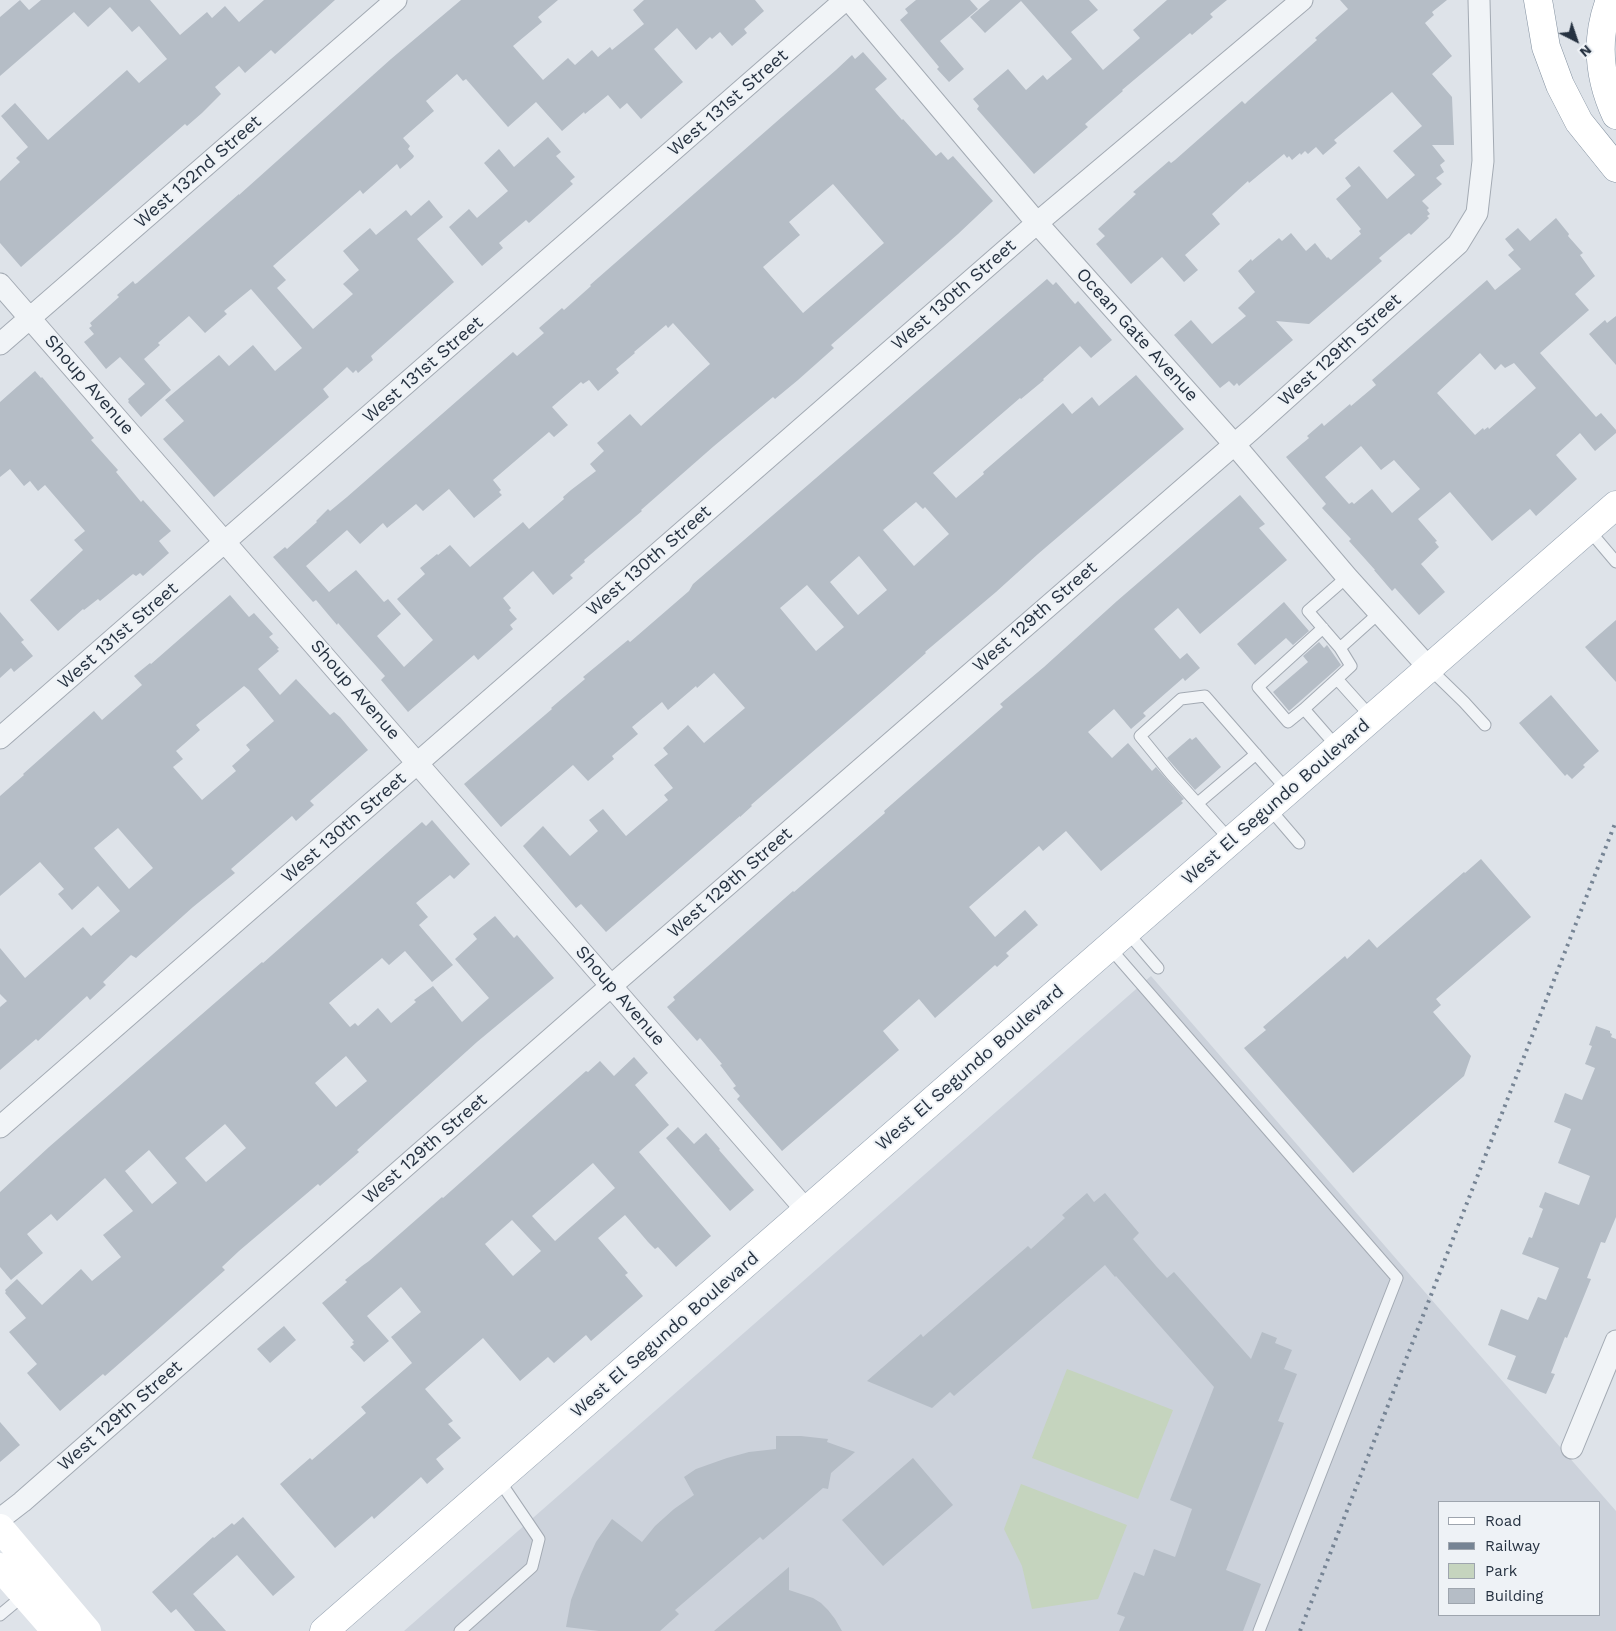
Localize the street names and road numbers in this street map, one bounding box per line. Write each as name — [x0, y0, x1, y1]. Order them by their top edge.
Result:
street label: West 131st Street — [664, 45, 792, 161]
street label: West 132nd Street — [130, 111, 266, 233]
street label: West 130th Street — [887, 235, 1021, 355]
street label: Ocean Gate Avenue — [1071, 264, 1203, 406]
street label: West 129th Street — [1274, 289, 1406, 411]
street label: West 131st Street — [359, 312, 487, 428]
street label: Shoup Avenue — [40, 330, 138, 440]
street label: West 130th Street — [582, 501, 716, 621]
street label: West 129th Street — [968, 557, 1102, 677]
street label: West 131st Street — [54, 578, 182, 694]
street label: Shoup Avenue — [306, 635, 404, 745]
street label: West El Segundo Boulevard — [1177, 714, 1375, 890]
street label: West 130th Street — [277, 768, 411, 888]
street label: West 129th Street — [663, 823, 797, 943]
street label: Shoup Avenue — [571, 941, 669, 1051]
street label: West El Segundo Boulevard — [871, 980, 1069, 1156]
street label: West 129th Street — [358, 1089, 492, 1209]
street label: West El Segundo Boulevard — [566, 1247, 764, 1423]
street label: West 129th Street — [53, 1356, 187, 1476]

